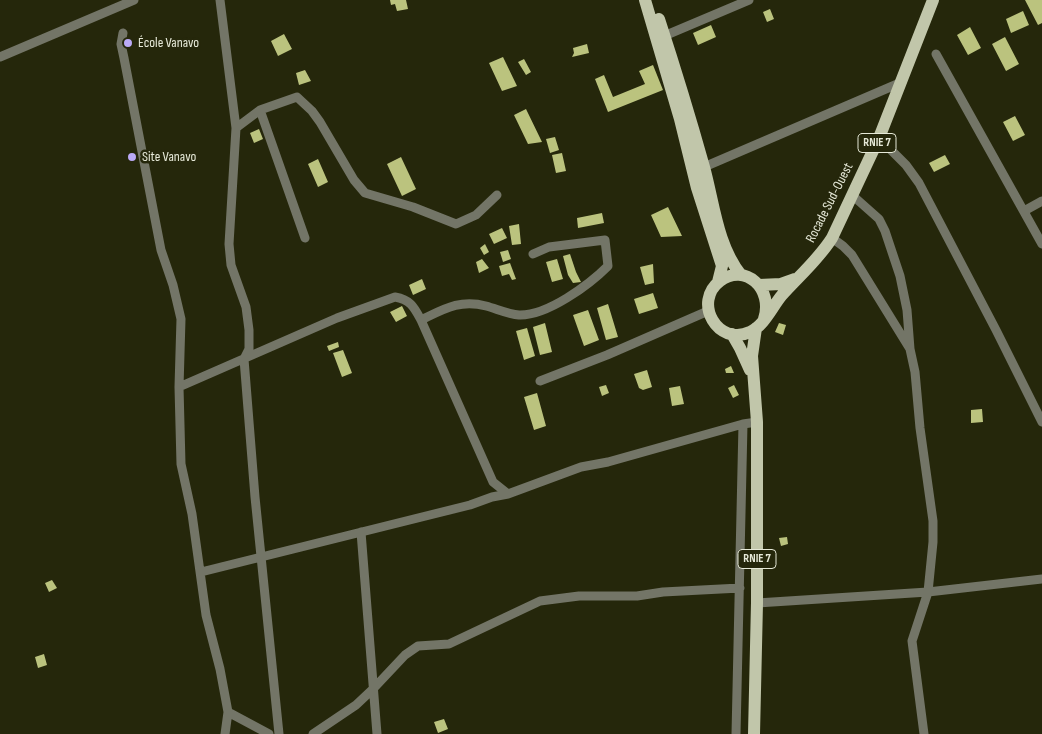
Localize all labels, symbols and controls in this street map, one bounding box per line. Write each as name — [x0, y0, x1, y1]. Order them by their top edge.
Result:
place label: École Vanavo — [138, 35, 199, 51]
marker: École Vanavo — [122, 37, 134, 49]
road number: RNIE 7 — [858, 134, 896, 152]
place label: Site Vanavo — [142, 149, 196, 165]
marker: Site Vanavo — [126, 151, 138, 163]
street label: Rocade Sud-Ouest — [803, 160, 857, 246]
road number: RNIE 7 — [738, 550, 776, 568]

